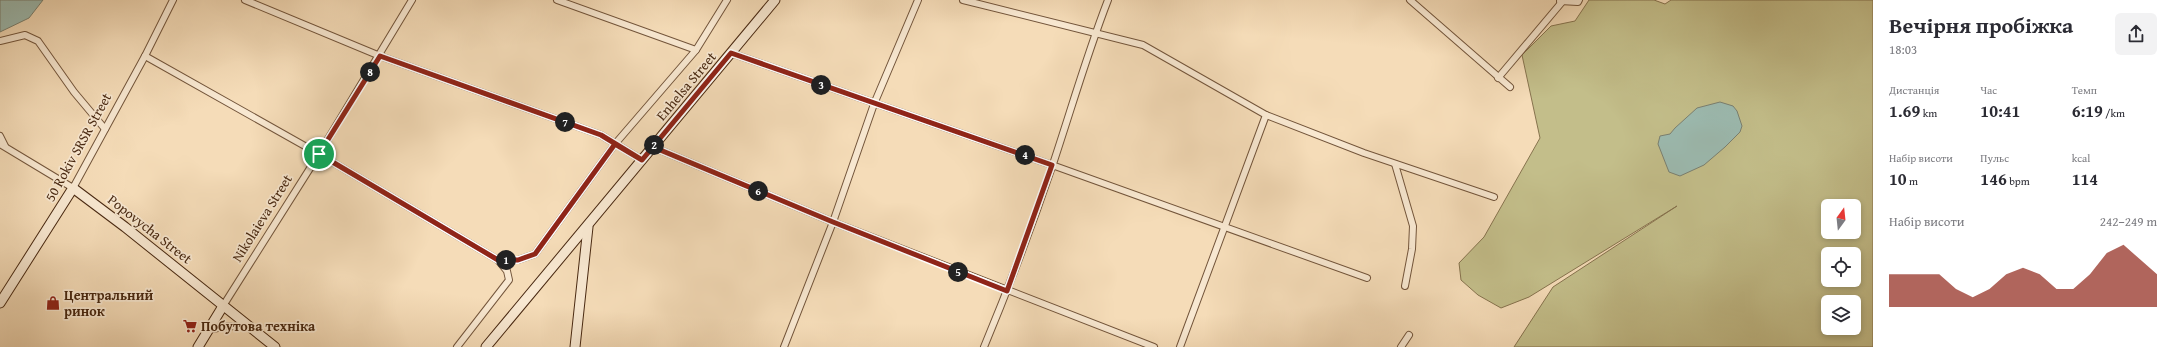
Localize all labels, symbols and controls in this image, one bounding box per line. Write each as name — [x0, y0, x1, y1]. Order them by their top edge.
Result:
text: Вечірня пробіжка — [1889, 9, 2073, 41]
button: share — [2115, 13, 2157, 55]
text: 18:03 — [1889, 40, 1917, 59]
street label: Enhelsa Street — [651, 47, 721, 125]
pin: 8 — [360, 62, 380, 82]
text: 8 — [367, 64, 373, 80]
pin: 3 — [811, 75, 831, 95]
text: 3 — [818, 77, 824, 93]
text: Дистанція — [1889, 82, 1939, 98]
text: Час — [1980, 82, 1997, 98]
text: Темп — [2072, 82, 2097, 98]
street label: 50 Rokiv SRSR Street — [40, 89, 116, 205]
text: 1.69 — [1889, 98, 1920, 123]
text: 10:41 — [1980, 98, 2020, 123]
text: 6:19 — [2072, 98, 2103, 123]
text: km — [1920, 105, 1937, 121]
text: /km — [2103, 105, 2125, 121]
pin: 7 — [555, 112, 575, 132]
text: 7 — [562, 114, 568, 130]
pin: 2 — [644, 135, 664, 155]
pin — [302, 137, 336, 171]
text: 2 — [651, 137, 657, 153]
icon: arrive — [308, 143, 330, 165]
pin: 4 — [1015, 145, 1035, 165]
text: 4 — [1022, 147, 1028, 163]
text: Набір висоти — [1889, 150, 1953, 166]
text: Пульс — [1980, 150, 2009, 166]
text: kcal — [2072, 150, 2090, 166]
text: 10 — [1889, 166, 1907, 191]
text: 146 — [1980, 166, 2007, 191]
text: 114 — [2072, 166, 2098, 191]
street label: Nikolaieva Street — [227, 170, 297, 266]
text: m — [1907, 173, 1918, 189]
text: bpm — [2007, 173, 2030, 189]
pin: 6 — [748, 181, 768, 201]
text: 6 — [755, 183, 761, 199]
street label: Popovycha Street — [104, 190, 196, 268]
north arrow — [1821, 199, 1861, 239]
map controls — [1821, 199, 1861, 335]
text: Набір висоти — [1889, 212, 1965, 231]
text: 242–249 m — [2100, 212, 2157, 231]
button: locate — [1821, 247, 1861, 287]
pin: 1 — [496, 250, 516, 270]
text: 1 — [503, 252, 509, 268]
pin: 5 — [948, 262, 968, 282]
text: 5 — [955, 264, 961, 280]
place label: Центральний ринок — [64, 285, 153, 321]
shop icon: Центральний ринок — [45, 295, 61, 311]
button: layers — [1821, 295, 1861, 335]
place label: Побутова техніка — [201, 316, 316, 336]
supermarket icon: Побутова техніка — [182, 318, 198, 334]

